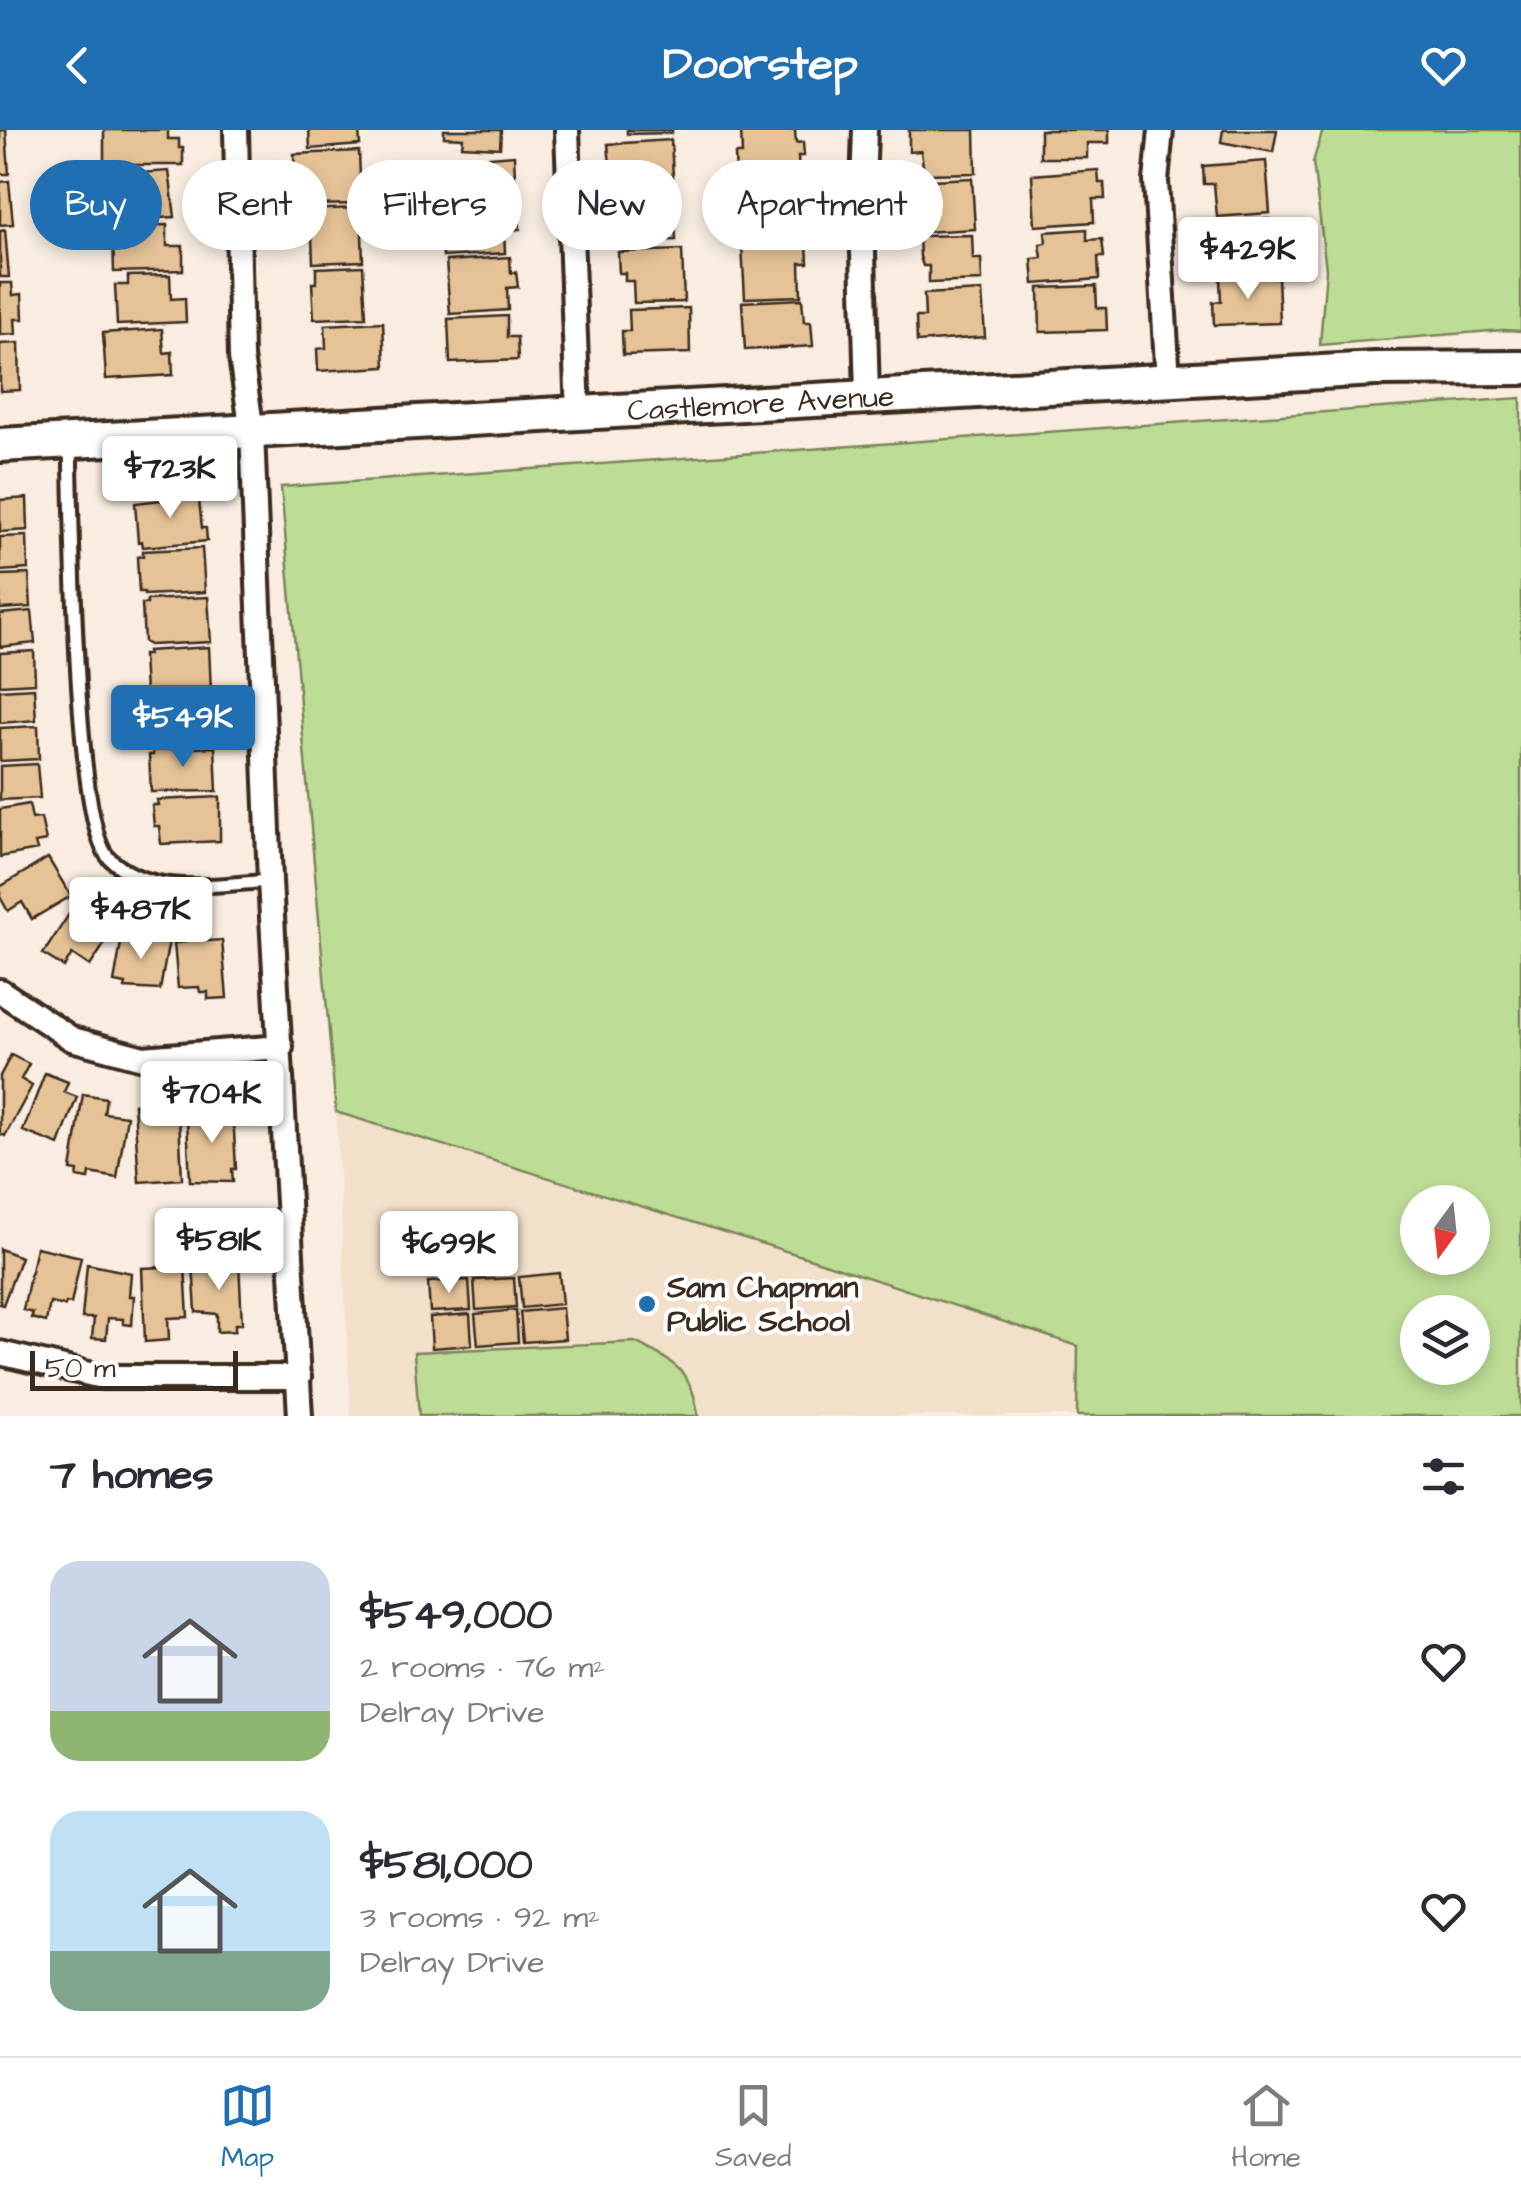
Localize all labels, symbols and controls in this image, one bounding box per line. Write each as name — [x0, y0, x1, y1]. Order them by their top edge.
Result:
text: Doorstep — [663, 34, 858, 96]
icon: back — [50, 38, 105, 93]
icon: heart — [1416, 38, 1471, 93]
chip: Buy — [30, 160, 162, 250]
chip: Rent — [182, 160, 327, 250]
chip: Filters — [347, 160, 522, 250]
chip: New — [542, 160, 682, 250]
chip: Apartment — [702, 160, 943, 250]
pin: $429K — [1178, 217, 1318, 302]
text: $429K — [1200, 227, 1296, 272]
street label: Castlemore Avenue — [626, 376, 895, 432]
pin: $723K — [100, 436, 240, 521]
text: $723K — [124, 446, 216, 491]
pin: $549K — [113, 685, 253, 770]
text: $549K — [133, 695, 233, 740]
pin: $487K — [71, 877, 211, 962]
text: $487K — [91, 887, 191, 932]
pin: $704K — [142, 1061, 282, 1146]
text: $704K — [163, 1071, 261, 1116]
north arrow — [1400, 1185, 1490, 1275]
map controls — [1400, 1185, 1490, 1385]
pin: $581K — [149, 1208, 289, 1293]
pin: $699K — [379, 1211, 519, 1296]
text: $581K — [177, 1218, 261, 1263]
text: $699K — [402, 1221, 496, 1266]
place label: Sam Chapman Public School — [666, 1267, 859, 1343]
marker: Sam Chapman Public School — [636, 1293, 658, 1315]
button: layers — [1400, 1295, 1490, 1385]
scale bar — [30, 1346, 238, 1390]
text: 50 m — [45, 1349, 116, 1388]
text: 7 homes — [50, 1447, 214, 1505]
icon: filters — [1416, 1449, 1471, 1504]
text: $549,000 — [360, 1587, 553, 1645]
icon: home — [130, 1601, 250, 1721]
icon: heart — [1416, 1634, 1471, 1689]
text: 2 rooms · 76 m² — [360, 1645, 605, 1690]
text: Delray Drive — [360, 1690, 545, 1735]
text: $581,000 — [360, 1837, 533, 1895]
icon: home — [130, 1851, 250, 1971]
icon: heart — [1416, 1884, 1471, 1939]
text: 3 rooms · 92 m² — [360, 1895, 600, 1940]
text: Delray Drive — [360, 1940, 545, 1985]
tab: Map — [220, 2078, 275, 2177]
tab: Saved — [715, 2078, 791, 2177]
tab: Home — [1231, 2078, 1301, 2177]

